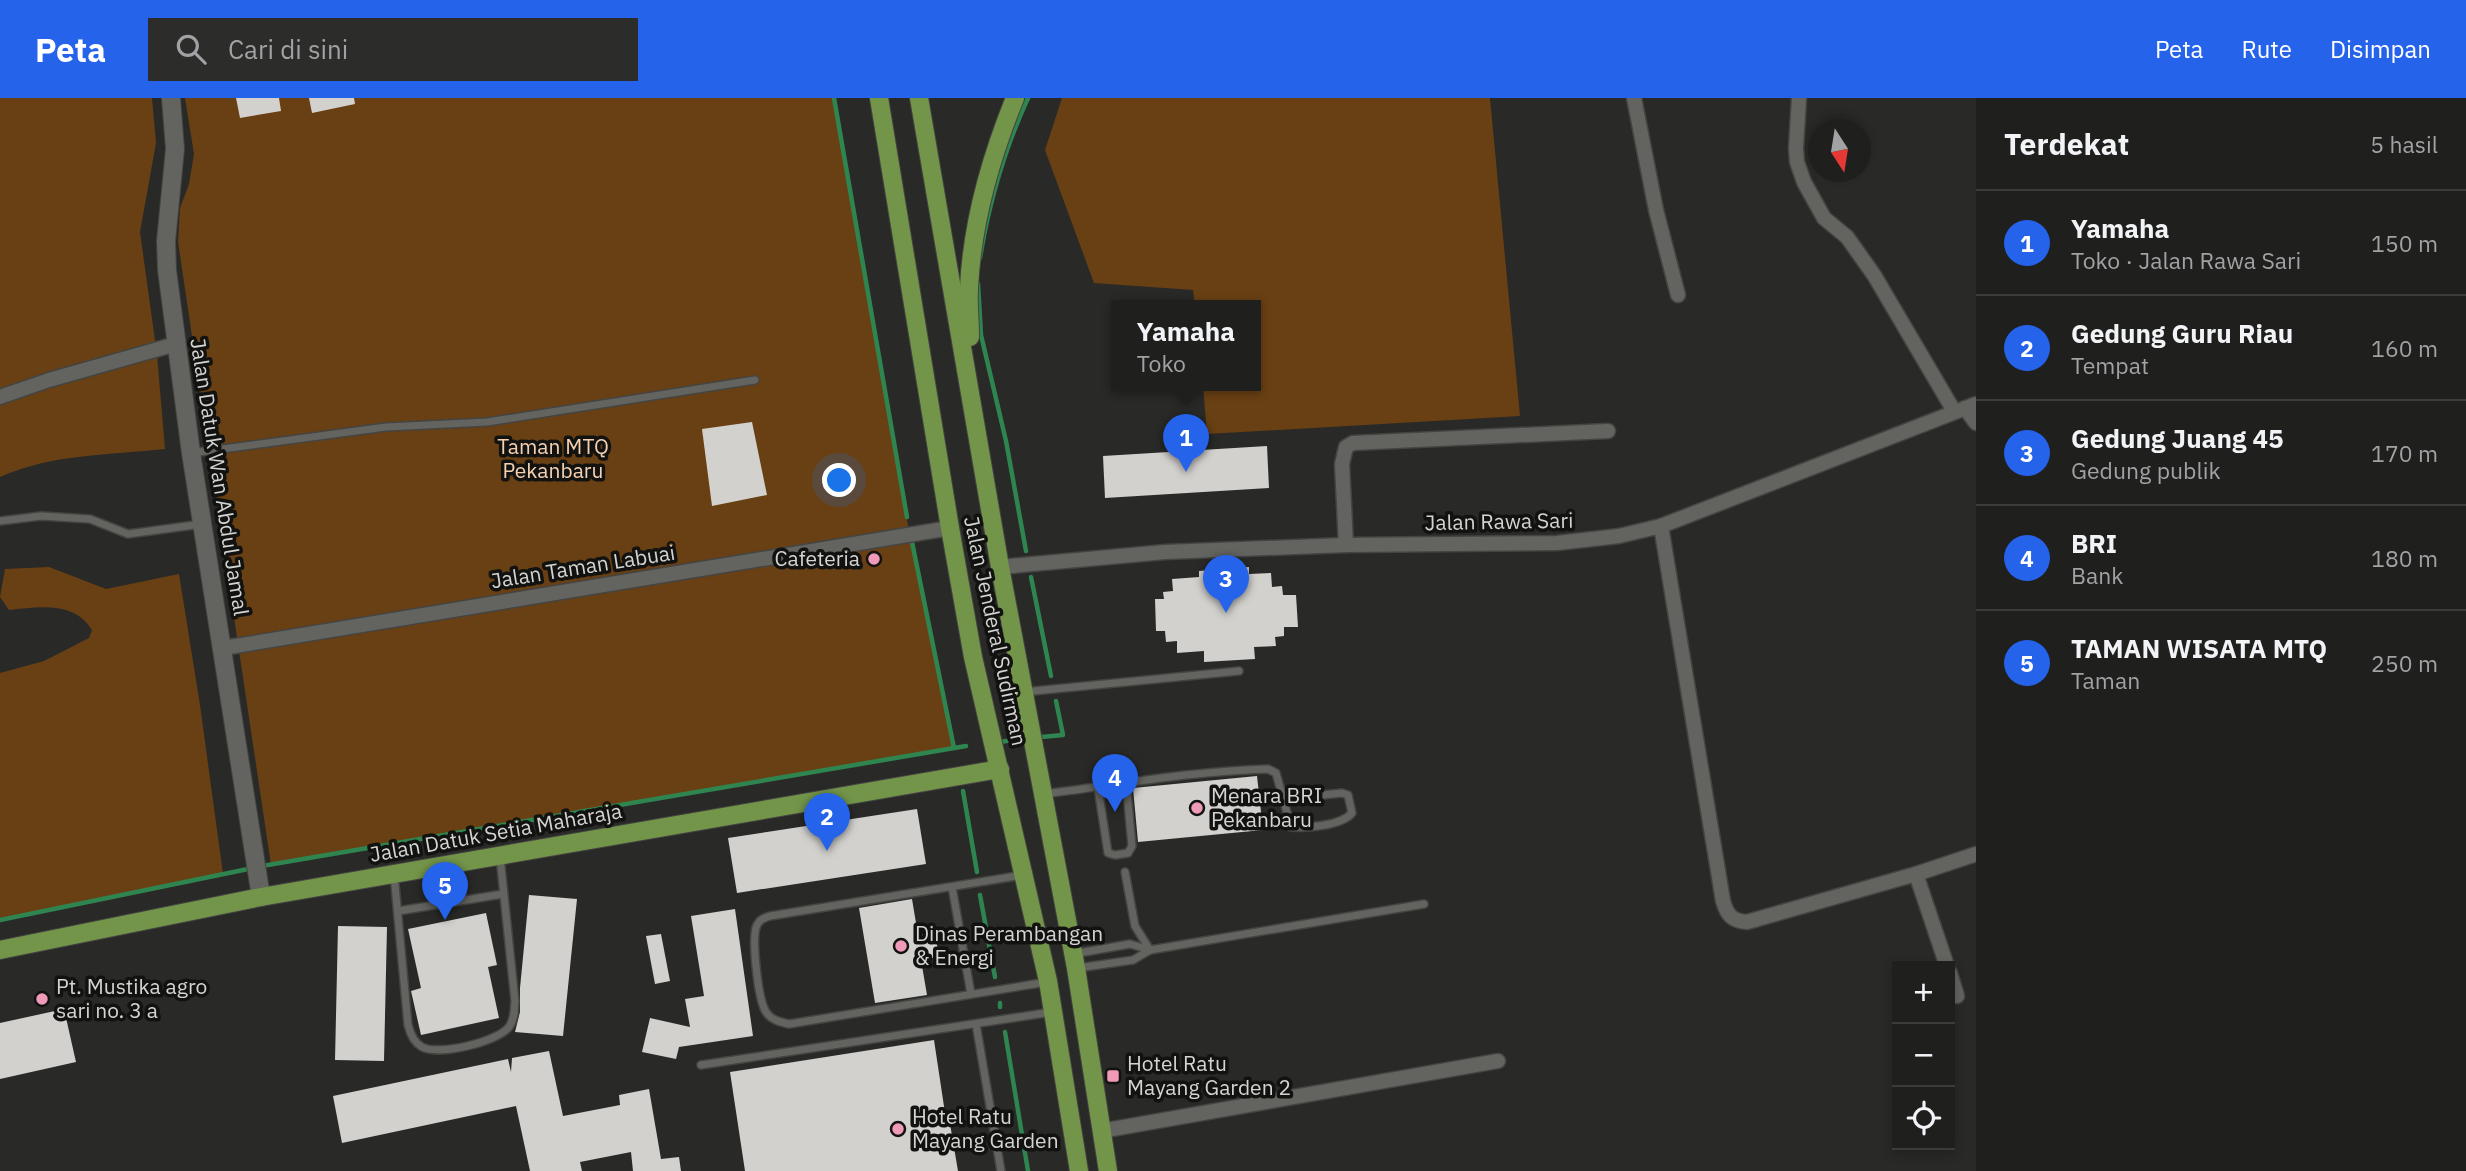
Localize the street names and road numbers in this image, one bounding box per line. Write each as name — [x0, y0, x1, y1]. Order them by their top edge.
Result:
street label: Jalan Datuk Wan Abdul Jamal — [184, 336, 256, 618]
street label: Jalan Rawa Sari — [1424, 506, 1574, 536]
street label: Jalan Jenderal Sudirman — [958, 514, 1034, 748]
street label: Jalan Taman Labuai — [489, 538, 677, 594]
street label: Jalan Datuk Setia Maharaja — [368, 796, 624, 868]

